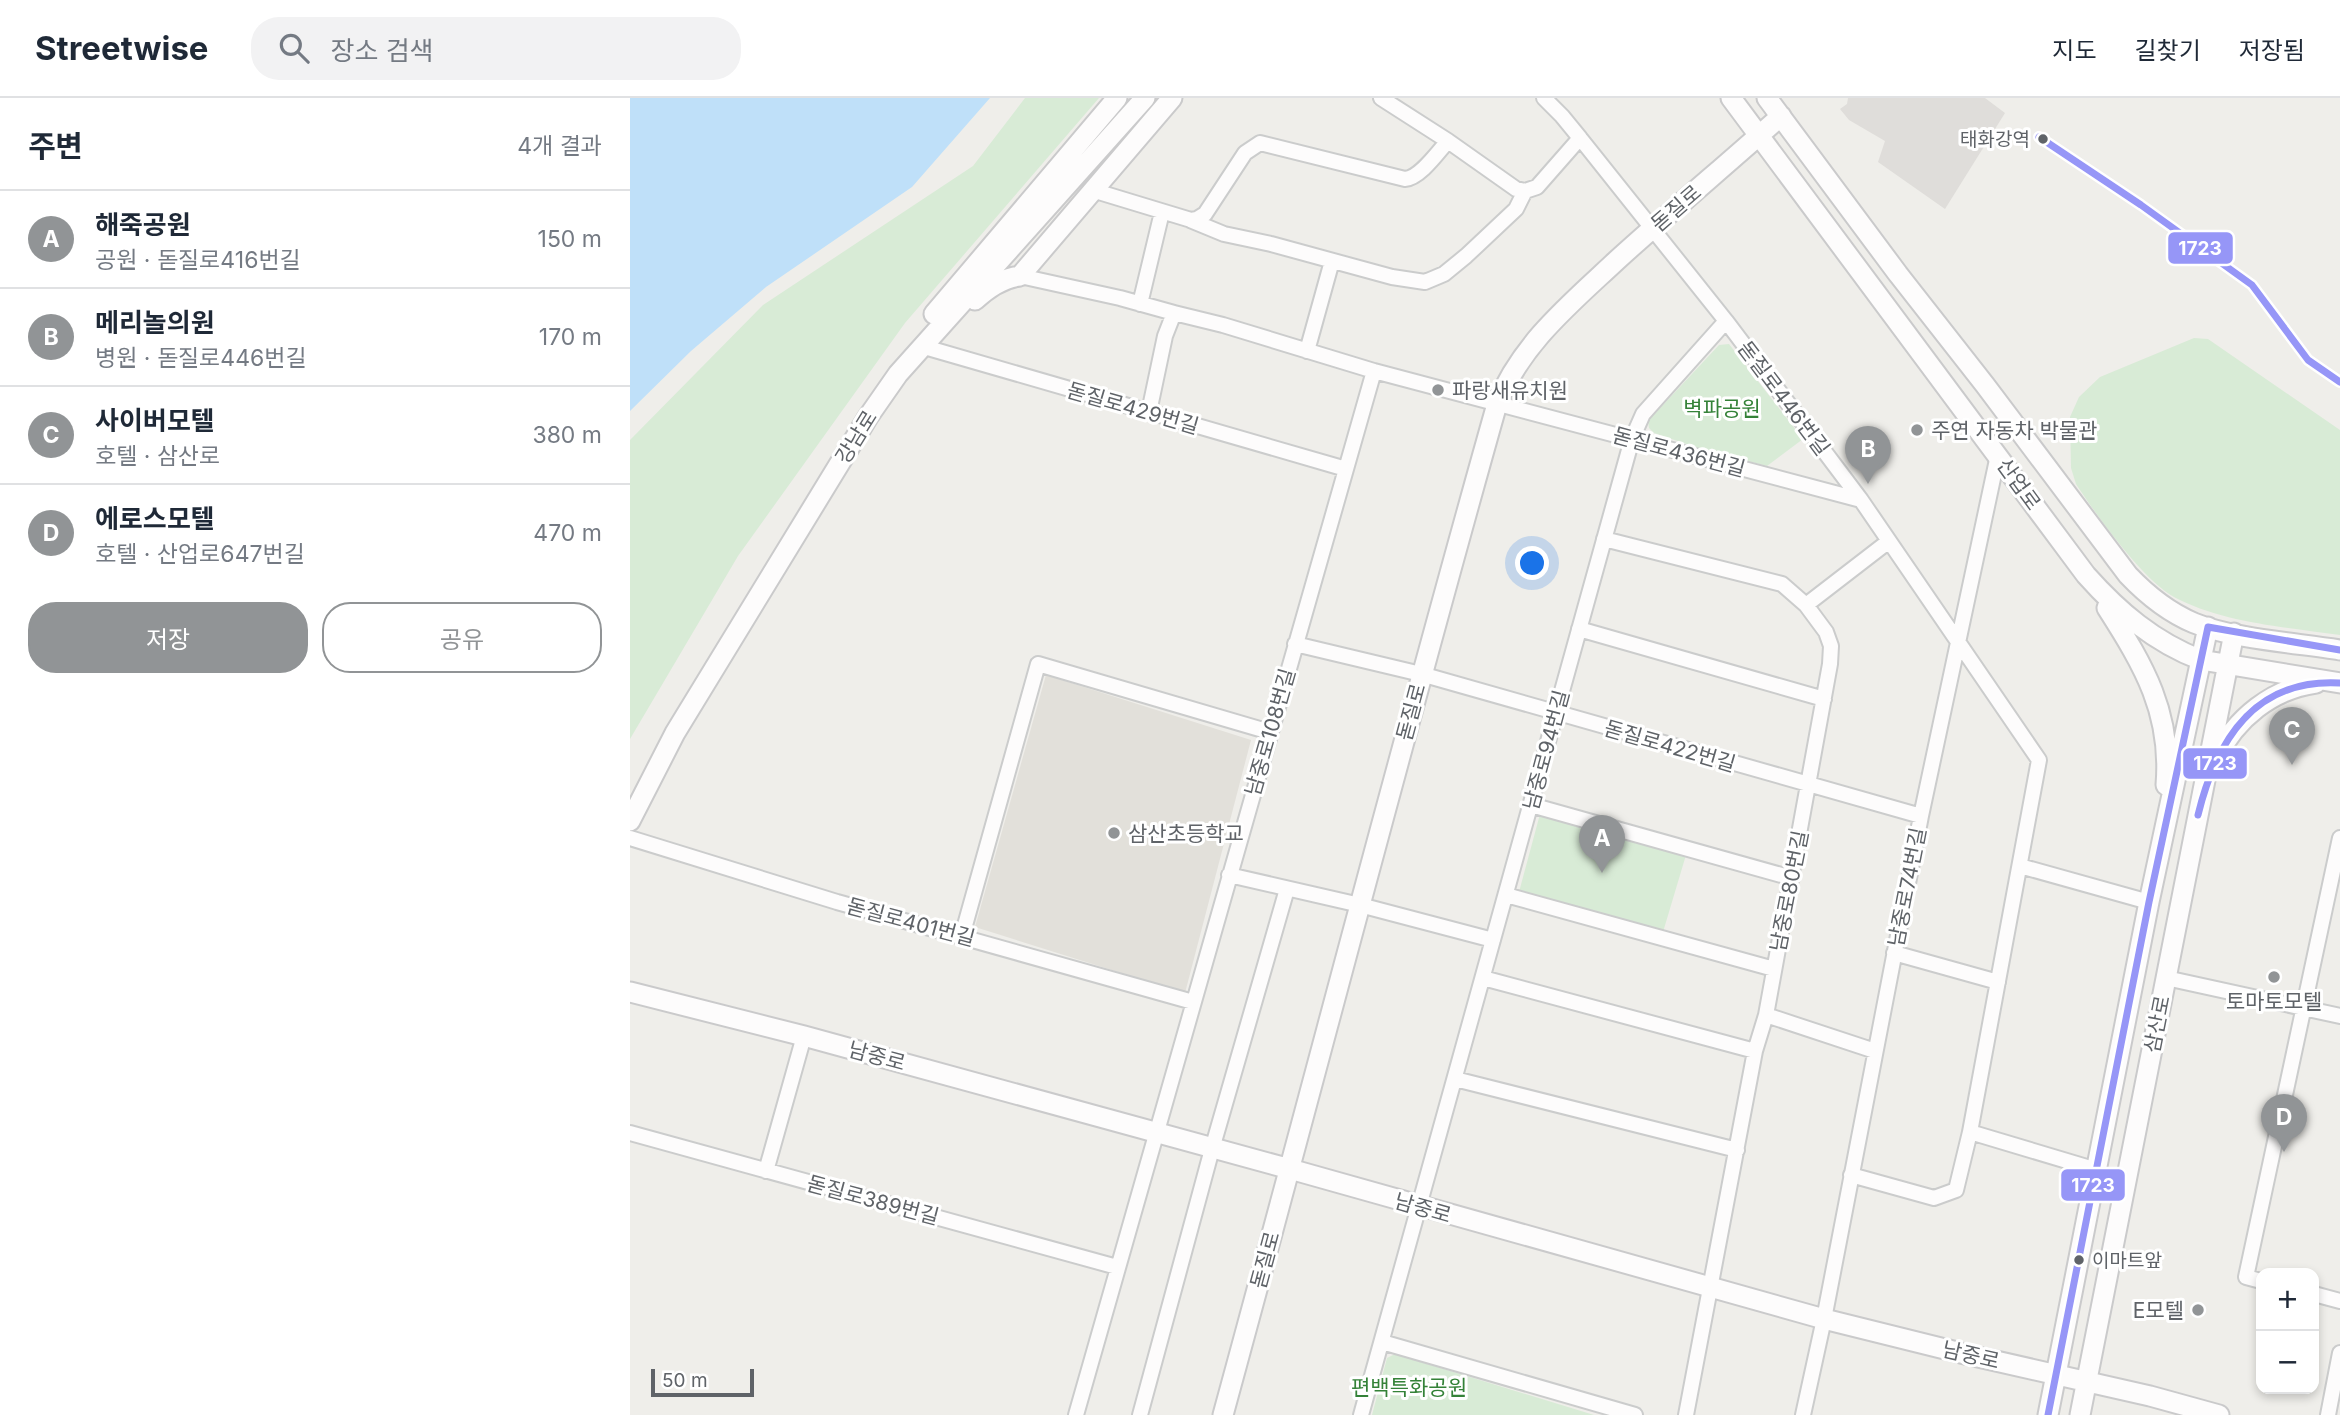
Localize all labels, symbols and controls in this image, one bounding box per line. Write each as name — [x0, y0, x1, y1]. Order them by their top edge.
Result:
search box — [251, 17, 741, 80]
text: Streetwise — [35, 28, 209, 68]
icon: search — [275, 29, 313, 67]
text: 장소 검색 — [331, 35, 434, 66]
text: 지도 — [2052, 36, 2097, 65]
text: 길찾기 — [2135, 36, 2201, 65]
text: 저장됨 — [2239, 36, 2305, 65]
text: 주변 — [28, 128, 83, 164]
place label: 태화강역 — [1960, 128, 2030, 151]
text: 4개 결과 — [517, 132, 602, 160]
marker: 태화강역 — [2036, 132, 2050, 146]
street label: 돋질로 — [1646, 180, 1706, 236]
text: 해죽공원 — [95, 209, 191, 240]
text: A — [42, 225, 60, 253]
text: 150 m — [538, 225, 602, 253]
line badge: 1723 — [2167, 231, 2234, 265]
text: 1723 — [2178, 237, 2222, 260]
text: 공원 · 돋질로416번길 — [95, 246, 301, 274]
text: 메리놀의원 — [95, 307, 215, 338]
text: B — [43, 323, 59, 351]
text: 170 m — [539, 323, 602, 351]
street label: 돋질로446번길 — [1733, 336, 1835, 460]
text: 병원 · 돋질로446번길 — [95, 344, 307, 372]
street label: 돋질로429번길 — [1064, 377, 1202, 439]
place label: 파랑새유치원 — [1452, 378, 1568, 403]
marker: 파랑새유치원 — [1430, 382, 1446, 398]
park label: 벽파공원 — [1683, 396, 1761, 421]
text: 사이버모텔 — [95, 405, 215, 436]
street label: 강남로 — [830, 406, 882, 468]
place label: 주연 자동차 박물관 — [1931, 418, 2097, 443]
text: C — [42, 421, 60, 449]
text: 380 m — [532, 421, 602, 449]
street label: 돋질로436번길 — [1610, 422, 1748, 482]
marker: 주연 자동차 박물관 — [1909, 422, 1925, 438]
pin: B — [1845, 426, 1891, 484]
text: 호텔 · 삼산로 — [95, 442, 220, 470]
street label: 산업로 — [1992, 453, 2046, 515]
text: 에로스모텔 — [95, 503, 215, 534]
text: D — [43, 519, 59, 547]
text: 470 m — [533, 519, 602, 547]
text: 호텔 · 산업로647번길 — [95, 540, 305, 568]
your location — [1515, 546, 1549, 580]
button: 저장 — [28, 602, 308, 673]
button: 공유 — [322, 602, 602, 673]
street label: 남중로108번길 — [1240, 665, 1300, 799]
street label: 돋질로 — [1391, 681, 1431, 743]
street label: 남중로94번길 — [1518, 687, 1574, 813]
pin: C — [2269, 707, 2315, 765]
street label: 돋질로422번길 — [1601, 715, 1739, 777]
line badge: 1723 — [2182, 747, 2248, 780]
text: 1723 — [2193, 752, 2237, 775]
pin: A — [1579, 815, 1625, 873]
place label: 삼산초등학교 — [1128, 821, 1244, 846]
marker: 삼산초등학교 — [1106, 825, 1122, 841]
street label: 남중로74번길 — [1883, 825, 1931, 949]
street label: 남중로80번길 — [1765, 828, 1813, 954]
street label: 돋질로401번길 — [844, 893, 978, 951]
marker: 토마토모텔 — [2266, 969, 2282, 985]
place label: 토마토모텔 — [2226, 989, 2322, 1014]
street label: 삼산로 — [2139, 993, 2175, 1055]
street label: 남중로 — [846, 1036, 908, 1076]
pin: D — [2261, 1094, 2307, 1152]
line badge: 1723 — [2060, 1168, 2126, 1202]
street label: 돋질로389번길 — [804, 1170, 942, 1230]
text: 1723 — [2071, 1174, 2115, 1197]
street label: 남중로 — [1392, 1188, 1454, 1228]
street label: 돋질로 — [1245, 1229, 1285, 1291]
place label: 이마트앞 — [2092, 1249, 2162, 1272]
marker: 이마트앞 — [2072, 1253, 2086, 1267]
map controls — [2256, 1268, 2319, 1394]
button: + — [2256, 1268, 2319, 1331]
place label: E모텔 — [2133, 1298, 2184, 1323]
marker: E모텔 — [2190, 1302, 2206, 1318]
button: − — [2256, 1331, 2319, 1394]
street label: 남중로 — [1940, 1336, 2002, 1374]
scale bar — [651, 1366, 754, 1398]
text: 50 m — [662, 1369, 708, 1392]
park label: 편백특화공원 — [1351, 1375, 1467, 1400]

